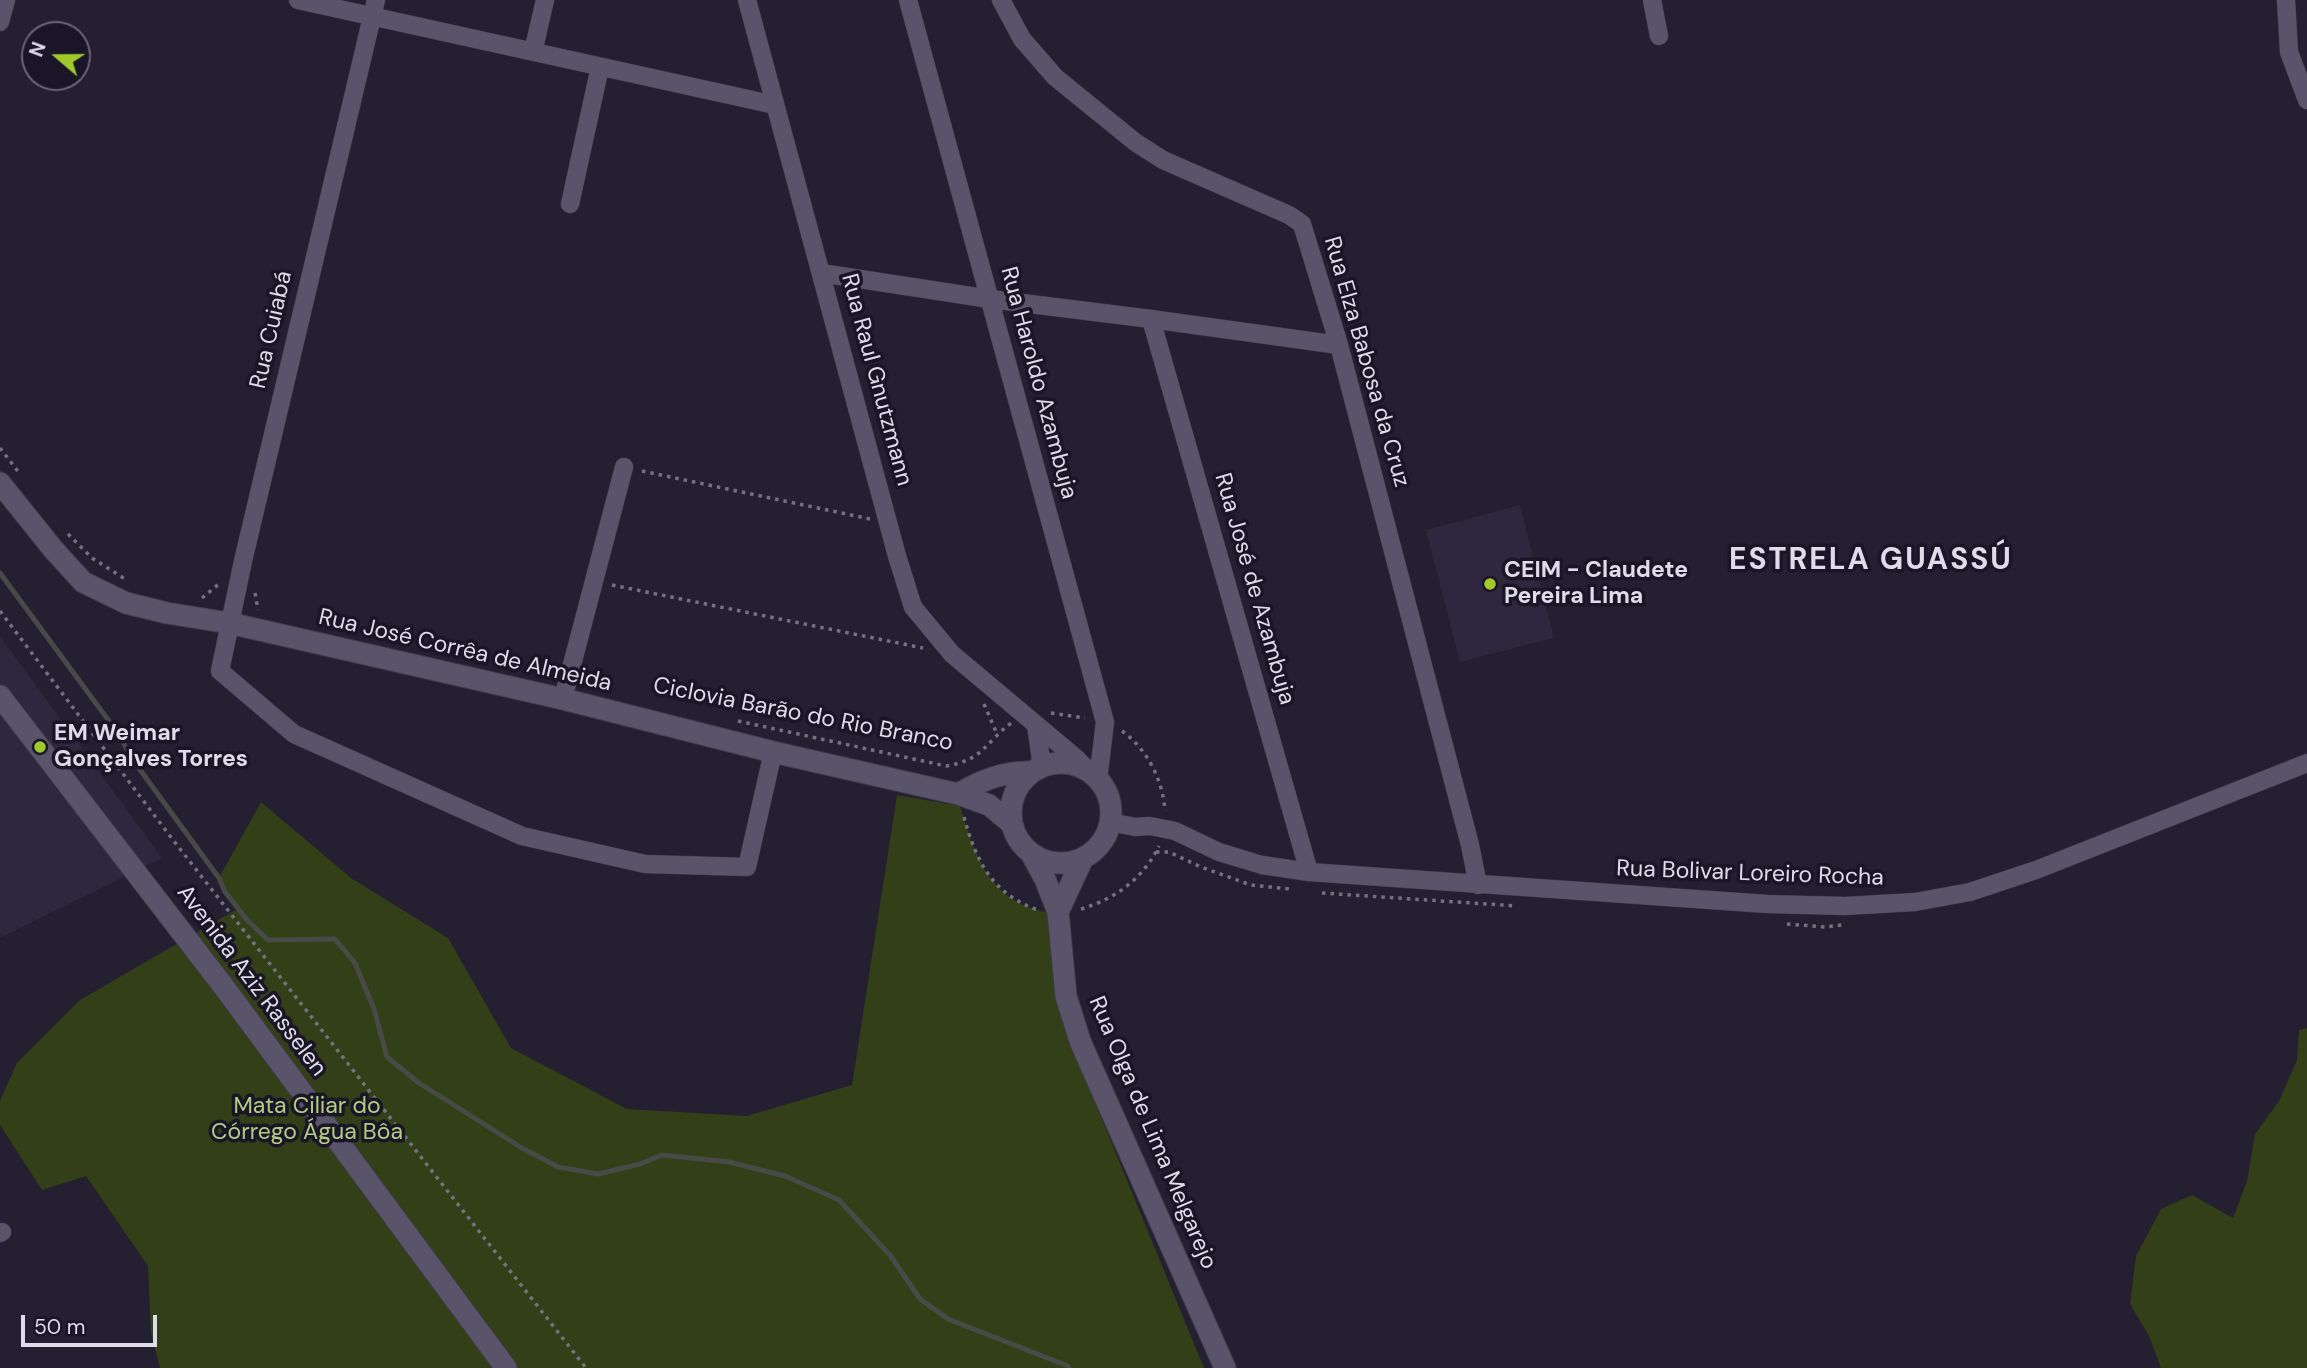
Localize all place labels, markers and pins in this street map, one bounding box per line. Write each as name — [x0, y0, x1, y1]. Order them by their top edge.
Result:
place label: CEIM - Claudete Pereira Lima — [1504, 557, 1688, 611]
marker: CEIM - Claudete Pereira Lima — [1482, 576, 1498, 592]
place label: EM Weimar Gonçalves Torres — [54, 720, 248, 774]
marker: EM Weimar Gonçalves Torres — [32, 739, 48, 755]

